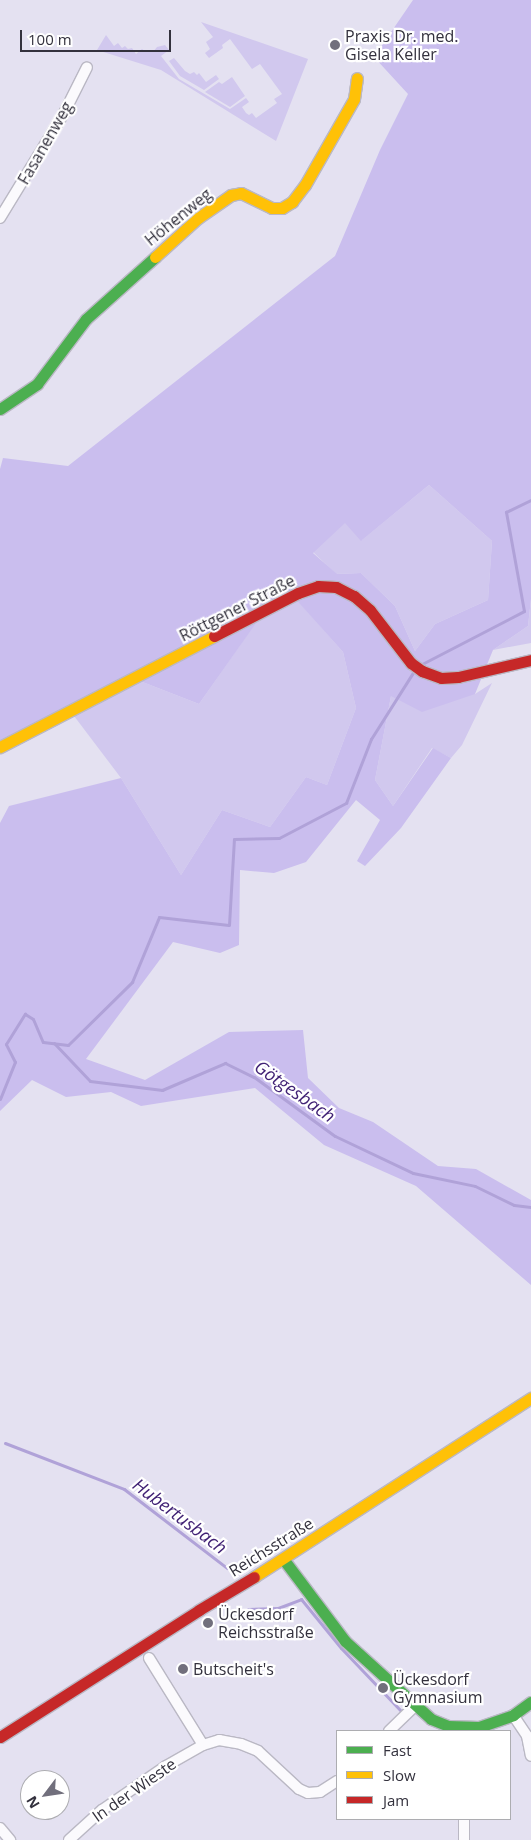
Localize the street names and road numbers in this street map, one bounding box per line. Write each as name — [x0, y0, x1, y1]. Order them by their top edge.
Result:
street label: Fasanenweg — [14, 98, 76, 188]
street label: Höhenweg — [141, 184, 215, 250]
street label: Röttgener Straße — [176, 571, 298, 645]
street label: Reichsstraße — [225, 1514, 317, 1580]
street label: In der Wieste — [88, 1754, 180, 1826]

